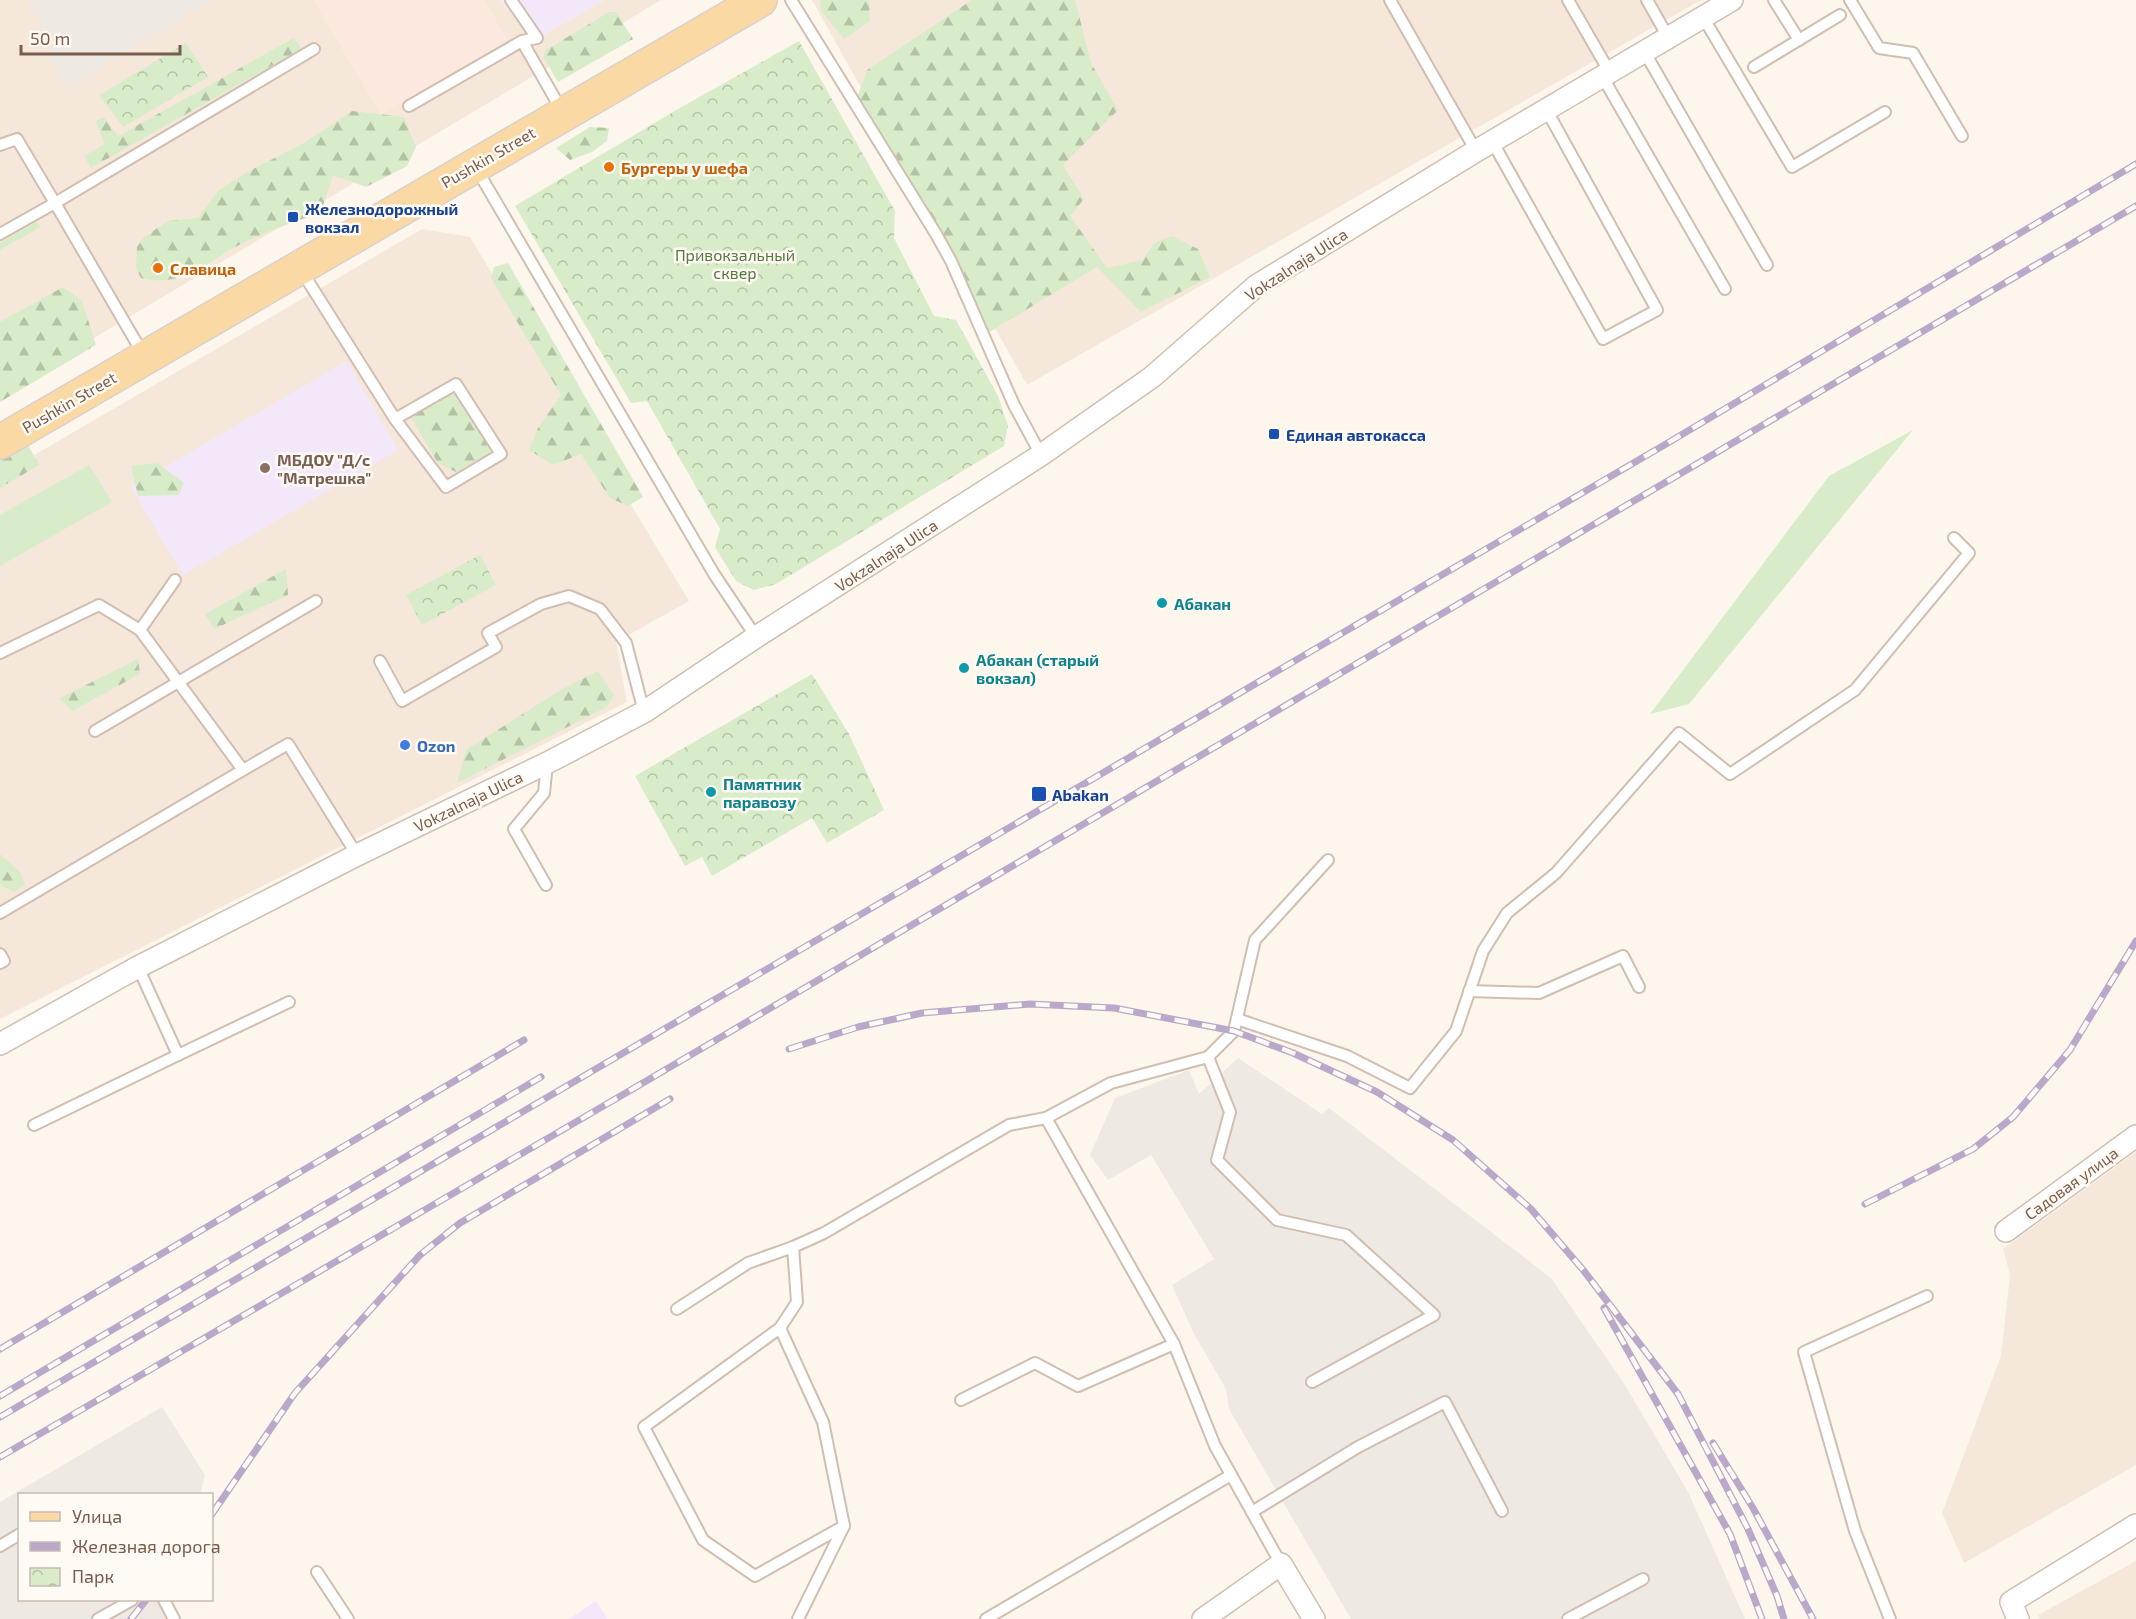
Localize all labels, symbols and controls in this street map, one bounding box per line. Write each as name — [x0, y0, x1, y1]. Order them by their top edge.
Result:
scale bar — [21, 18, 180, 56]
text: 50 m — [30, 27, 70, 49]
street label: Pushkin Street — [438, 122, 538, 192]
place label: Бургеры у шефа — [621, 158, 748, 177]
marker: Бургеры у шефа — [602, 160, 616, 174]
place label: Железнодорожный вокзал — [305, 199, 458, 236]
marker: Железнодорожный вокзал — [286, 210, 300, 224]
street label: Vokzalnaja Ulica — [1241, 224, 1351, 305]
park label: Привокзальный сквер — [675, 245, 795, 282]
place label: Славица — [170, 259, 236, 278]
marker: Славица — [151, 261, 165, 275]
street label: Pushkin Street — [19, 367, 119, 437]
place label: Единая автокасса — [1286, 425, 1426, 444]
marker: Единая автокасса — [1267, 427, 1281, 441]
place label: МБДОУ "Д/с "Матрешка" — [277, 450, 371, 487]
marker: МБДОУ "Д/с "Матрешка" — [258, 461, 272, 475]
street label: Vokzalnaja Ulica — [831, 515, 941, 596]
place label: Абакан — [1174, 594, 1231, 613]
marker: Абакан — [1155, 596, 1169, 610]
place label: Абакан (старый вокзал) — [976, 650, 1099, 687]
marker: Абакан (старый вокзал) — [957, 661, 971, 675]
place label: Ozon — [417, 736, 455, 755]
marker: Ozon — [398, 738, 412, 752]
street label: Vokzalnaja Ulica — [411, 766, 526, 836]
place label: Памятник паравозу — [723, 774, 802, 811]
marker: Памятник паравозу — [704, 785, 718, 799]
marker: Abakan — [1030, 785, 1048, 803]
place label: Abakan — [1052, 785, 1109, 804]
street label: Садовая улица — [2020, 1143, 2122, 1224]
legend — [18, 1493, 213, 1601]
text: Улица — [72, 1505, 122, 1527]
text: Железная дорога — [72, 1535, 221, 1557]
text: Парк — [72, 1565, 114, 1587]

